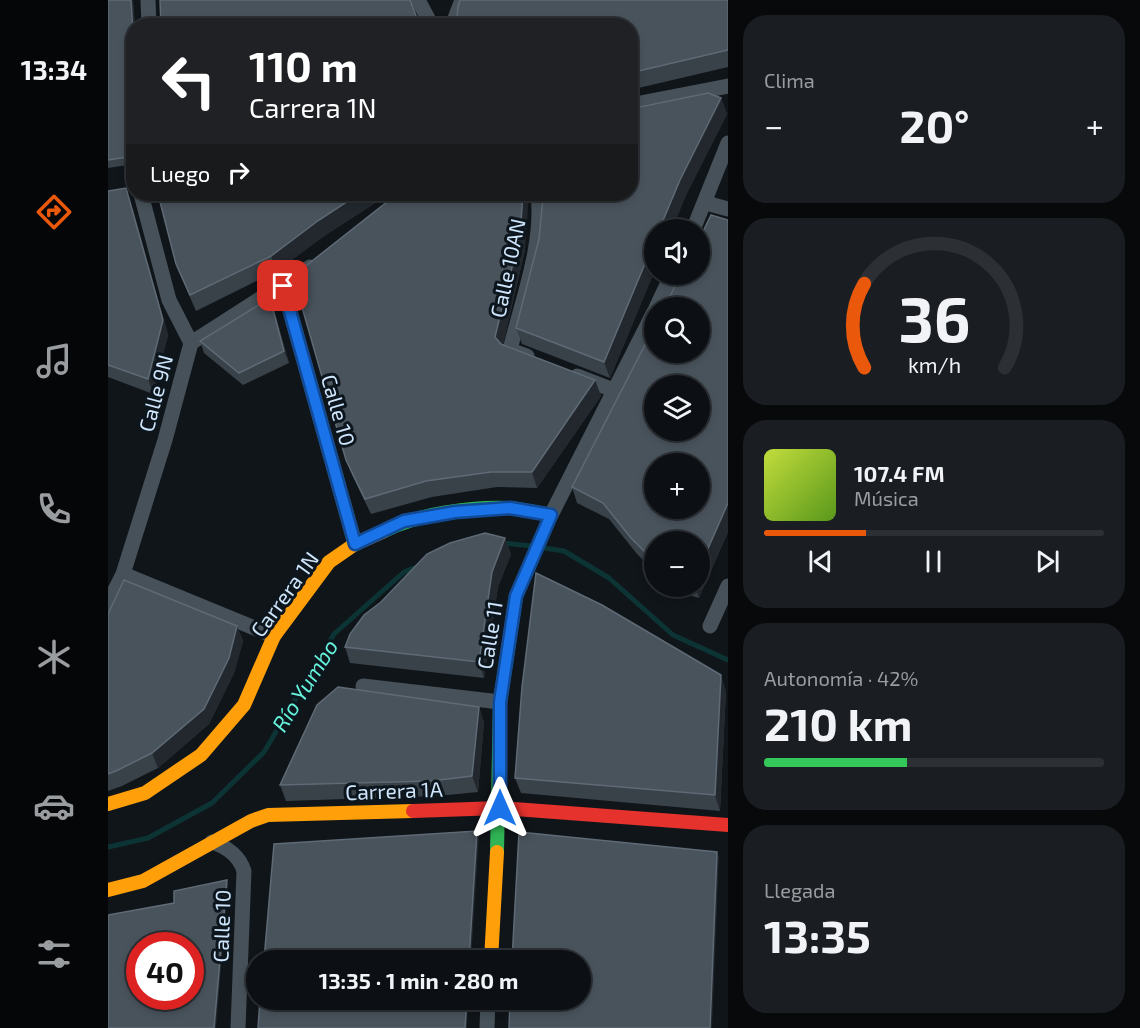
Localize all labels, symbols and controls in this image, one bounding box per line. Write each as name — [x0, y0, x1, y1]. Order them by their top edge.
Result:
text: 110 m — [249, 40, 358, 90]
icon: left — [150, 42, 228, 120]
text: 13:34 — [21, 53, 87, 85]
text: Clima — [764, 68, 815, 92]
text: Carrera 1N — [249, 91, 376, 123]
text: 20° — [900, 98, 970, 152]
text: − — [764, 105, 783, 145]
text: + — [1086, 105, 1104, 145]
icon: right — [222, 156, 255, 189]
text: Luego — [150, 160, 210, 186]
icon: directions — [33, 191, 75, 233]
street label: Calle 10AN — [484, 216, 530, 320]
map controls — [644, 219, 710, 597]
button: sound — [644, 219, 710, 285]
pin — [257, 260, 308, 311]
icon: arrive — [266, 269, 299, 302]
text: 36 — [898, 281, 970, 356]
button: search — [644, 297, 710, 363]
icon: music — [33, 340, 75, 382]
street label: Calle 9N — [133, 352, 177, 434]
text: km/h — [907, 353, 961, 378]
street label: Calle 10 — [317, 371, 361, 449]
button: layers — [644, 375, 710, 441]
button: + — [644, 453, 710, 519]
text: 107.4 FM — [854, 460, 945, 486]
text: Música — [854, 486, 919, 510]
icon: phone — [33, 488, 75, 530]
button: − — [644, 531, 710, 597]
icon: previous — [804, 545, 837, 578]
icon: pause — [917, 545, 950, 578]
icon: next — [1031, 545, 1064, 578]
street label: Carrera 1N — [245, 547, 323, 641]
street label: Calle 11 — [471, 599, 507, 671]
water label: Río Yumbo — [266, 634, 342, 736]
icon: climate — [33, 636, 75, 678]
text: Autonomía · 42% — [764, 666, 918, 690]
text: 210 km — [764, 696, 913, 750]
street label: Carrera 1A — [345, 776, 443, 804]
position arrow — [468, 776, 532, 840]
icon: car — [33, 785, 75, 827]
text: Llegada — [764, 878, 835, 902]
street label: Calle 10 — [207, 889, 235, 963]
text: 13:35 — [764, 908, 871, 962]
speed limit sign: 40 — [126, 932, 204, 1010]
icon: filters — [33, 933, 75, 975]
text: 13:35 · 1 min · 280 m — [319, 967, 518, 993]

